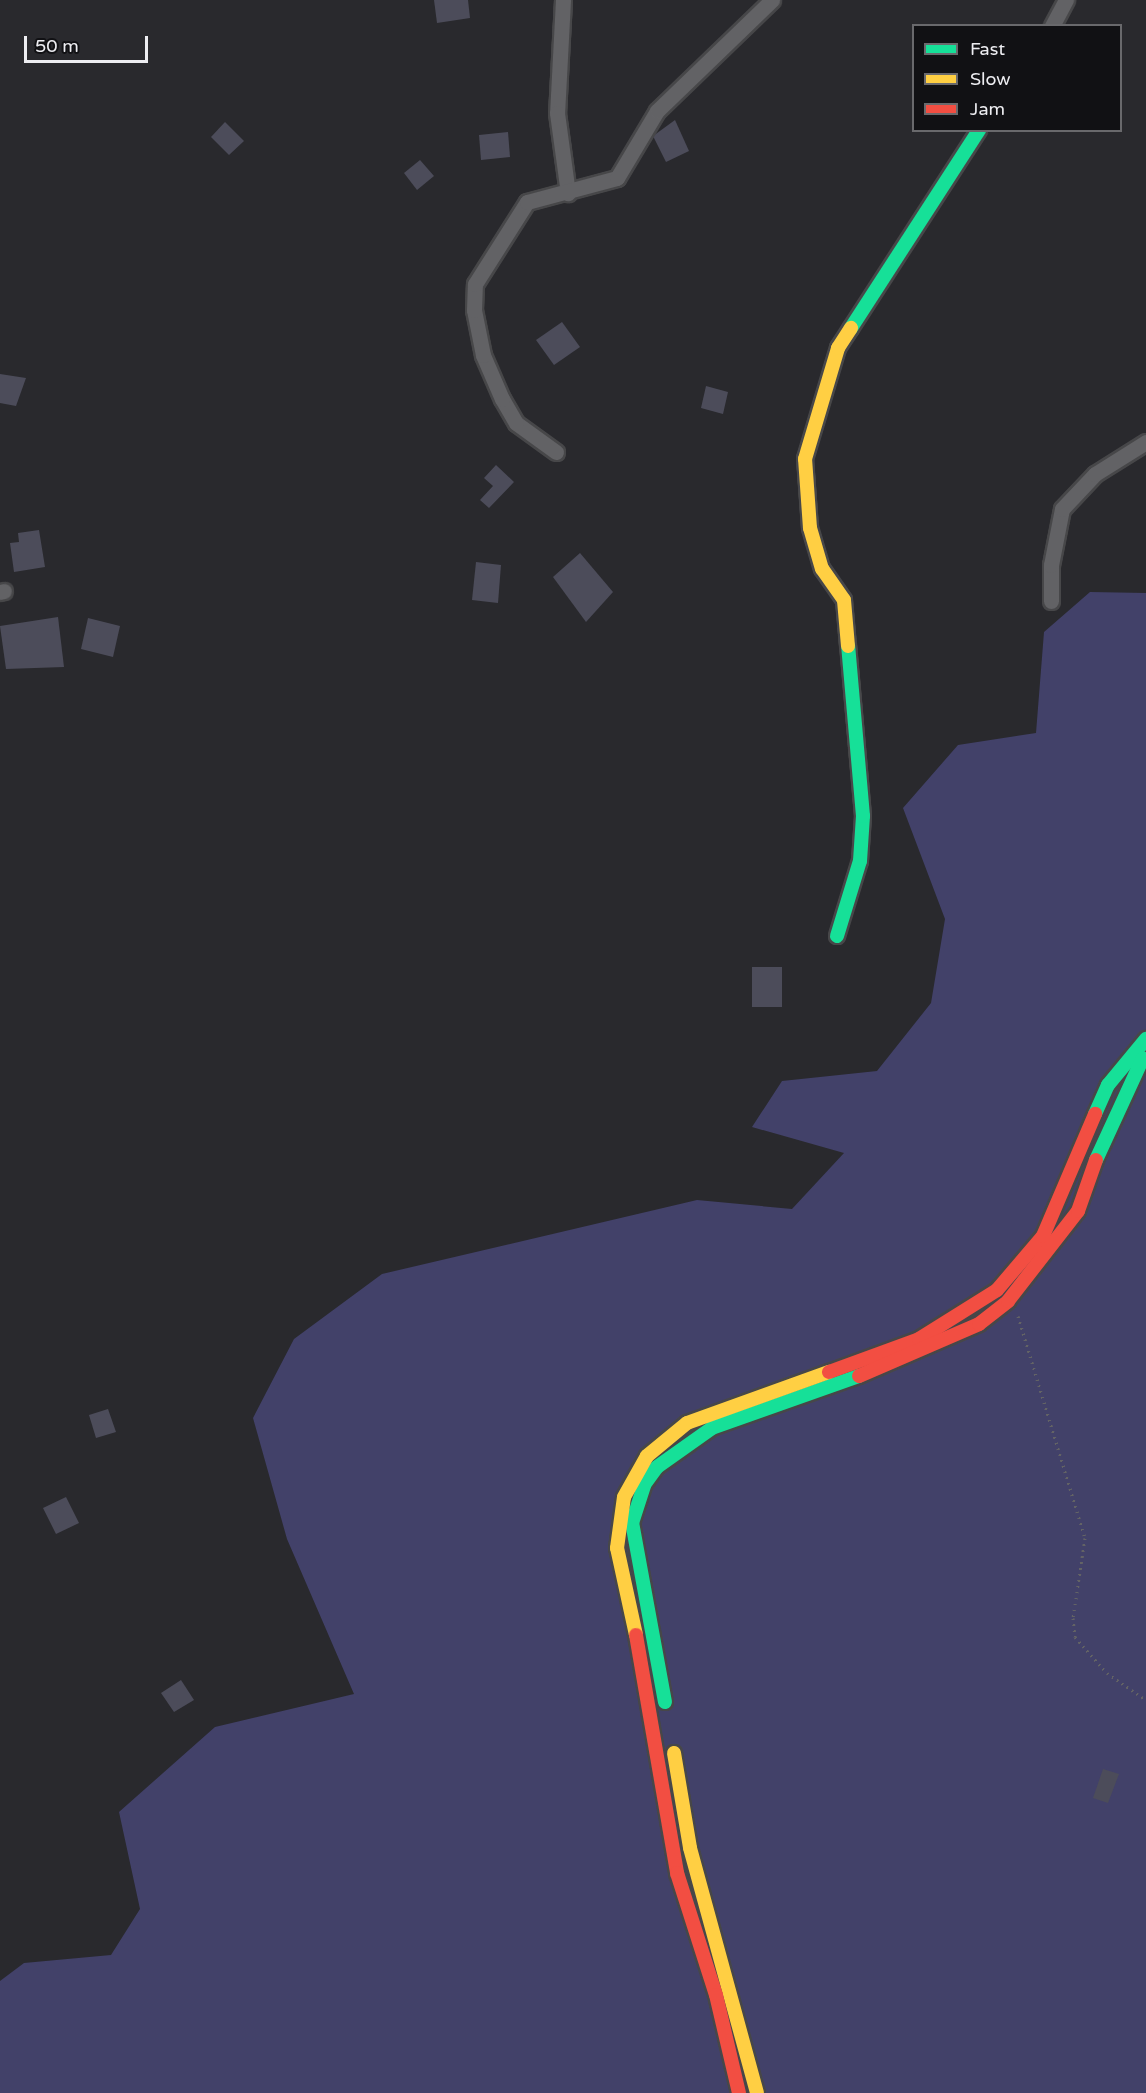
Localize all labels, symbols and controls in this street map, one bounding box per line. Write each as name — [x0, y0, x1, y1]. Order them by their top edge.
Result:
scale bar — [27, 24, 152, 62]
legend — [912, 24, 1122, 132]
text: 50 m — [35, 35, 79, 57]
text: Fast — [970, 38, 1005, 60]
text: Slow — [970, 68, 1011, 90]
text: Jam — [970, 98, 1005, 120]

